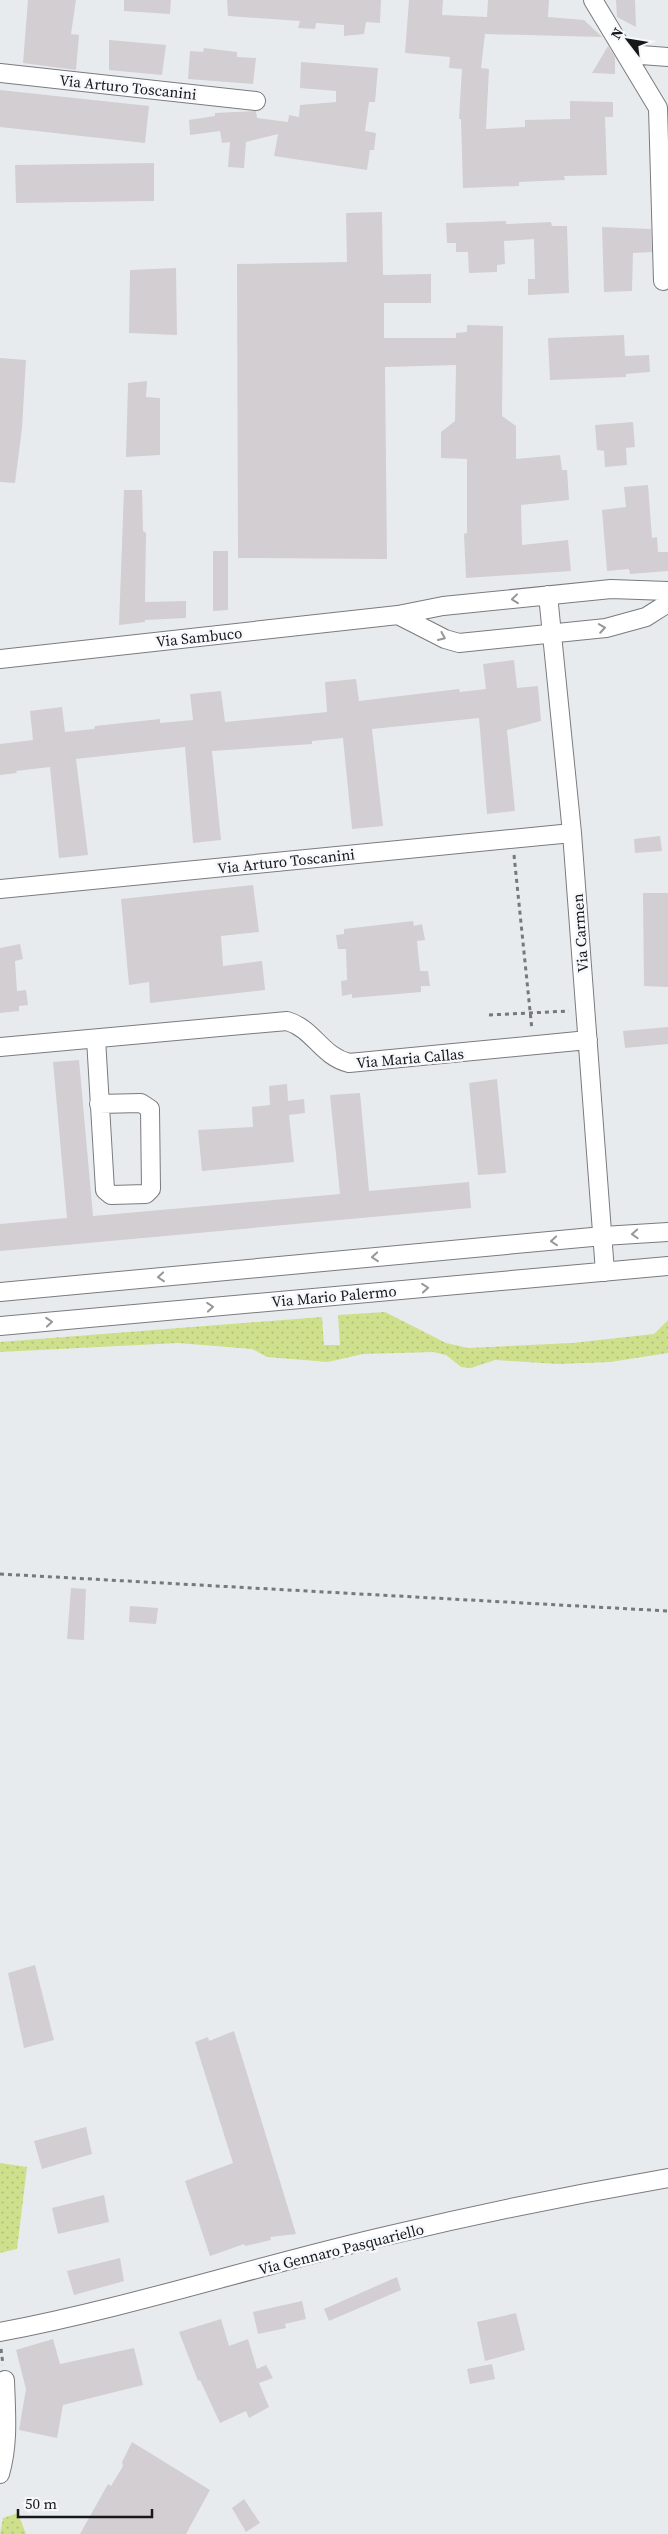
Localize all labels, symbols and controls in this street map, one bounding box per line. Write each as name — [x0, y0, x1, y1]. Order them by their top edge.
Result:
north arrow — [603, 15, 653, 65]
text: N — [606, 24, 628, 43]
street label: Via Arturo Toscanini — [58, 69, 198, 105]
one-way arrow — [511, 593, 519, 604]
street label: Via Sambuco — [155, 622, 243, 652]
one-way arrow — [598, 623, 607, 633]
one-way arrow — [437, 631, 446, 642]
street label: Via Arturo Toscanini — [216, 843, 356, 879]
street label: Via Carmen — [567, 893, 593, 973]
street label: Via Maria Callas — [355, 1043, 465, 1073]
one-way arrow — [631, 1229, 639, 1240]
one-way arrow — [550, 1235, 558, 1246]
one-way arrow — [370, 1252, 378, 1263]
one-way arrow — [156, 1271, 164, 1282]
street label: Via Mario Palermo — [271, 1280, 397, 1312]
one-way arrow — [421, 1283, 429, 1294]
one-way arrow — [207, 1302, 215, 1313]
one-way arrow — [45, 1317, 53, 1328]
street label: Via Gennaro Pasquariello — [256, 2218, 426, 2280]
scale bar — [18, 2486, 151, 2518]
text: 50 m — [25, 2493, 57, 2514]

